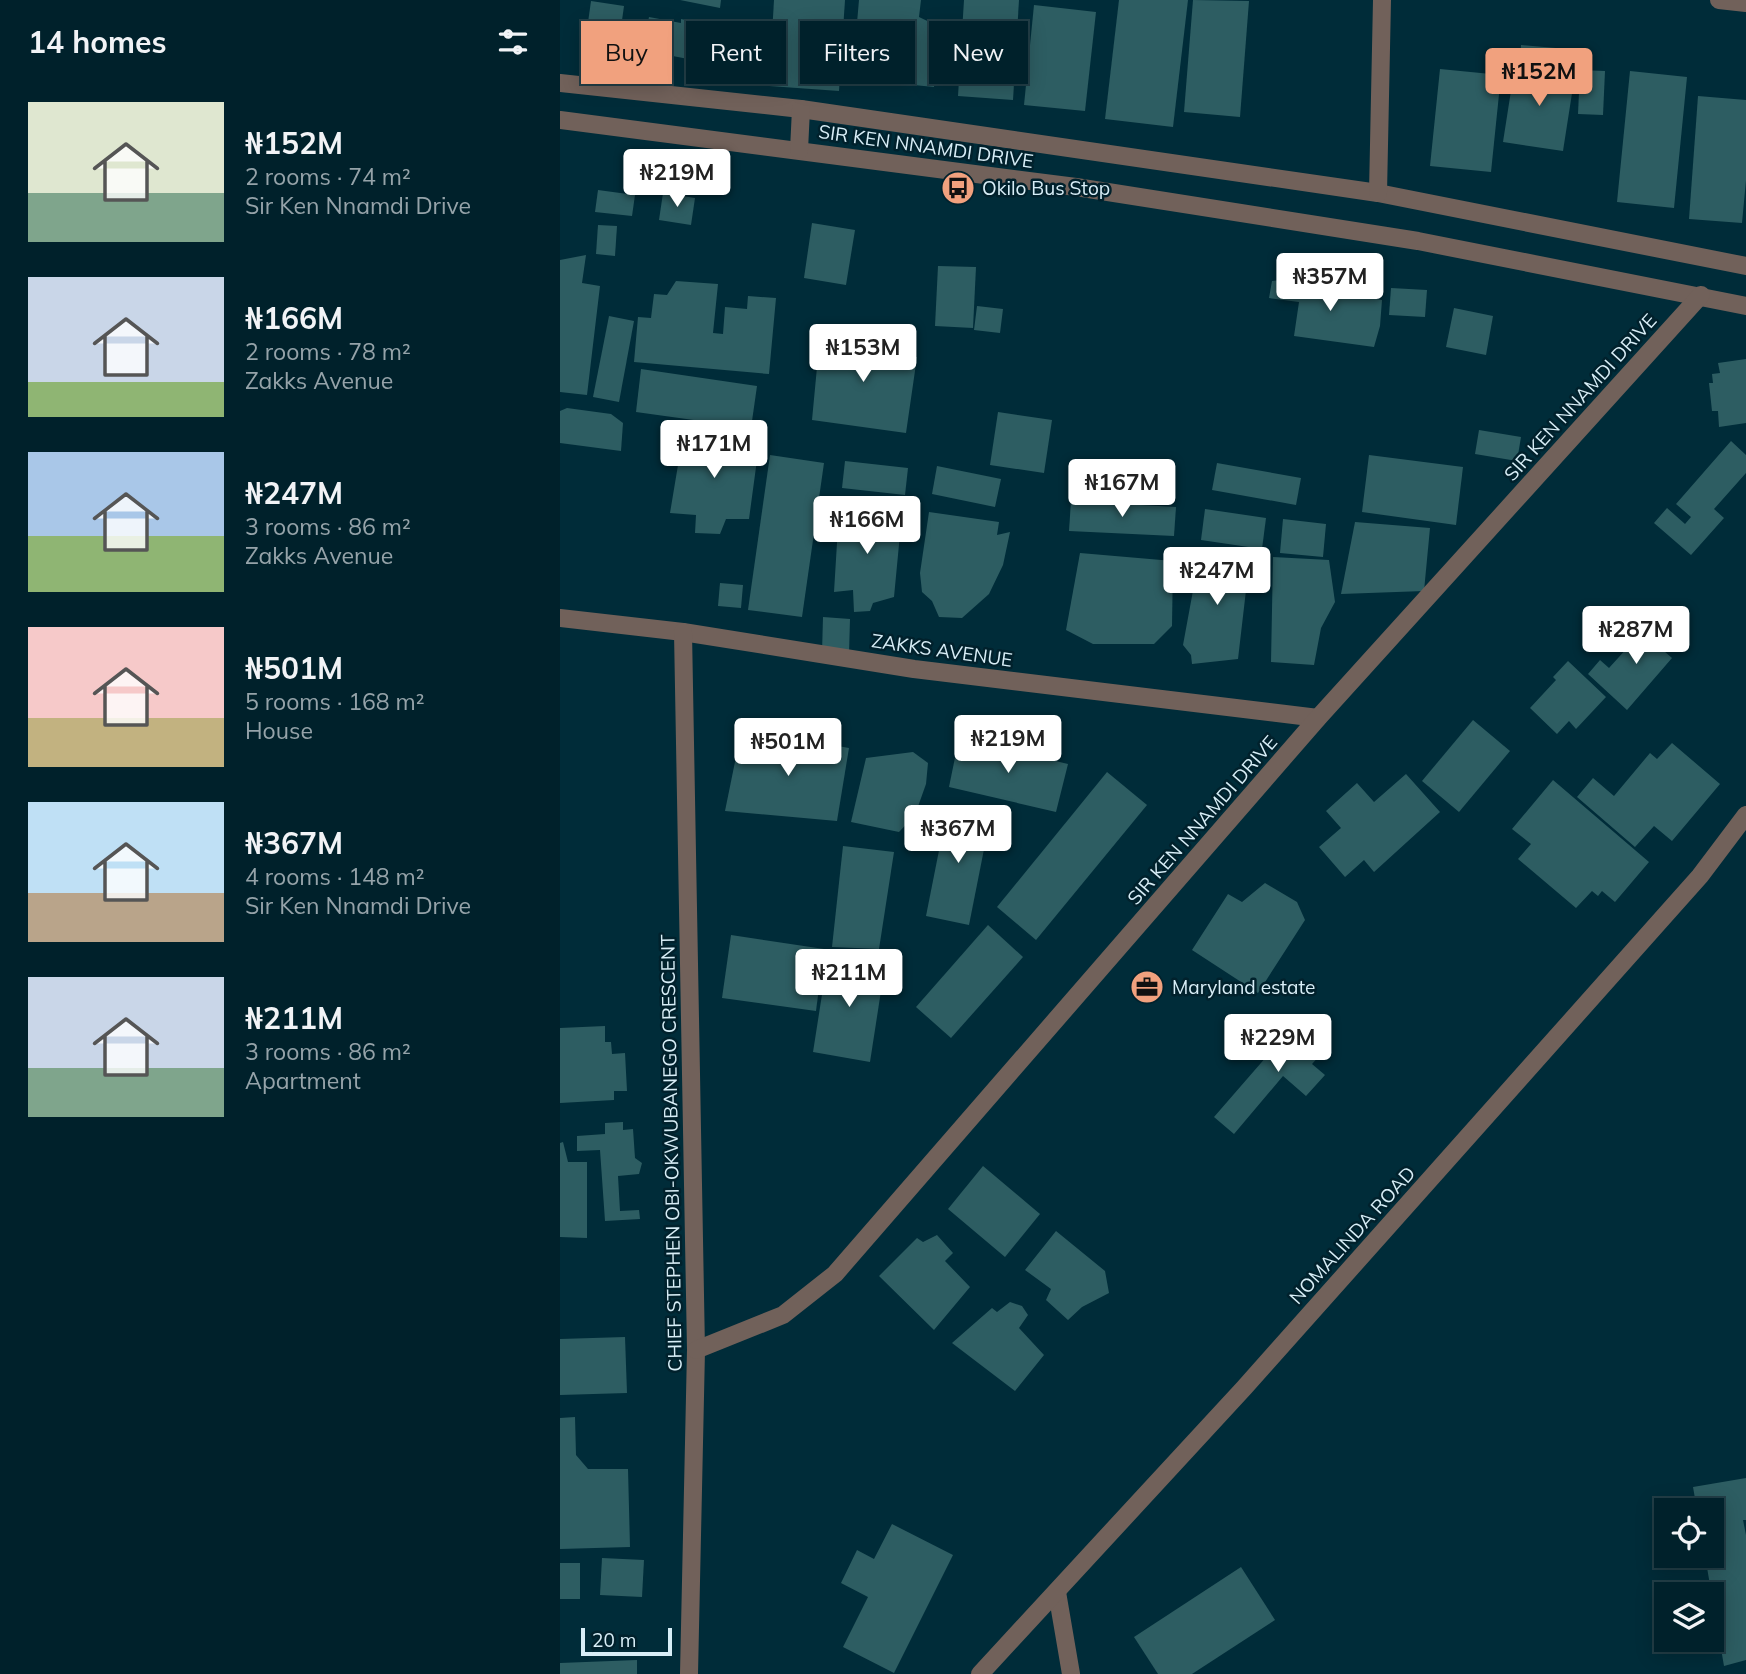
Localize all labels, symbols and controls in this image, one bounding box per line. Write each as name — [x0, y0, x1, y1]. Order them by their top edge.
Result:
chip: Buy — [581, 21, 672, 84]
chip: Rent — [686, 21, 786, 84]
chip: Filters — [800, 21, 915, 84]
chip: New — [929, 21, 1028, 84]
text: 14 homes — [28, 23, 167, 61]
icon: filters — [494, 23, 532, 61]
pin: ₦152M — [1490, 48, 1588, 108]
text: ₦152M — [1501, 56, 1577, 85]
street label: SIR KEN NNAMDI DRIVE — [817, 119, 1035, 173]
text: ₦152M — [245, 124, 343, 162]
icon: home — [84, 130, 168, 214]
pin: ₦219M — [628, 150, 726, 209]
text: ₦219M — [639, 157, 715, 186]
text: 2 rooms · 74 m² — [245, 162, 411, 191]
bus stop icon: Okilo Bus Stop — [939, 169, 977, 207]
place label: Okilo Bus Stop — [982, 176, 1110, 200]
text: Sir Ken Nnamdi Drive — [245, 191, 471, 220]
pin: ₦357M — [1281, 254, 1379, 313]
text: ₦357M — [1292, 261, 1368, 290]
text: ₦166M — [245, 299, 343, 337]
icon: home — [84, 305, 168, 389]
street label: SIR KEN NNAMDI DRIVE — [1499, 308, 1661, 486]
pin: ₦153M — [814, 324, 912, 384]
text: ₦153M — [825, 332, 901, 361]
text: 2 rooms · 78 m² — [245, 337, 411, 366]
text: Zakks Avenue — [245, 366, 393, 395]
pin: ₦171M — [665, 420, 763, 480]
text: ₦171M — [676, 428, 752, 457]
pin: ₦167M — [1073, 460, 1171, 519]
text: ₦167M — [1084, 467, 1160, 496]
text: ₦247M — [245, 474, 343, 512]
icon: home — [84, 480, 168, 564]
pin: ₦166M — [818, 496, 916, 556]
text: ₦166M — [829, 504, 905, 533]
text: 3 rooms · 86 m² — [245, 512, 411, 541]
text: Zakks Avenue — [245, 541, 393, 570]
pin: ₦247M — [1168, 548, 1266, 607]
text: ₦247M — [1179, 555, 1255, 584]
pin: ₦287M — [1587, 606, 1685, 666]
text: ₦287M — [1598, 614, 1674, 643]
street label: ZAKKS AVENUE — [870, 628, 1014, 672]
text: ₦501M — [245, 649, 343, 687]
icon: home — [84, 655, 168, 739]
text: 5 rooms · 168 m² — [245, 687, 425, 716]
text: House — [245, 716, 313, 745]
pin: ₦219M — [959, 716, 1057, 775]
pin: ₦501M — [739, 718, 837, 778]
text: ₦219M — [970, 723, 1046, 752]
text: ₦501M — [750, 726, 826, 755]
street label: SIR KEN NNAMDI DRIVE — [1122, 730, 1282, 910]
pin: ₦367M — [909, 806, 1007, 865]
text: ₦367M — [920, 813, 996, 842]
text: ₦367M — [245, 824, 343, 862]
icon: home — [84, 830, 168, 914]
text: 4 rooms · 148 m² — [245, 862, 425, 891]
text: Sir Ken Nnamdi Drive — [245, 891, 471, 920]
street label: CHIEF STEPHEN OBI-OKWUBANEGO CRESCENT — [655, 934, 687, 1372]
pin: ₦211M — [800, 950, 898, 1009]
text: ₦211M — [811, 957, 887, 986]
office icon: Maryland estate — [1128, 968, 1166, 1006]
place label: Maryland estate — [1172, 975, 1315, 999]
text: ₦211M — [245, 999, 343, 1037]
icon: home — [84, 1005, 168, 1089]
pin: ₦229M — [1229, 1014, 1327, 1074]
text: ₦229M — [1240, 1022, 1316, 1051]
text: 3 rooms · 86 m² — [245, 1037, 411, 1066]
text: Apartment — [245, 1066, 361, 1095]
street label: NOMALINDA ROAD — [1284, 1161, 1420, 1309]
map controls — [1654, 1498, 1724, 1652]
button: locate — [1654, 1498, 1724, 1568]
button: layers — [1654, 1582, 1724, 1652]
scale bar — [581, 1625, 672, 1657]
text: 20 m — [592, 1628, 636, 1652]

